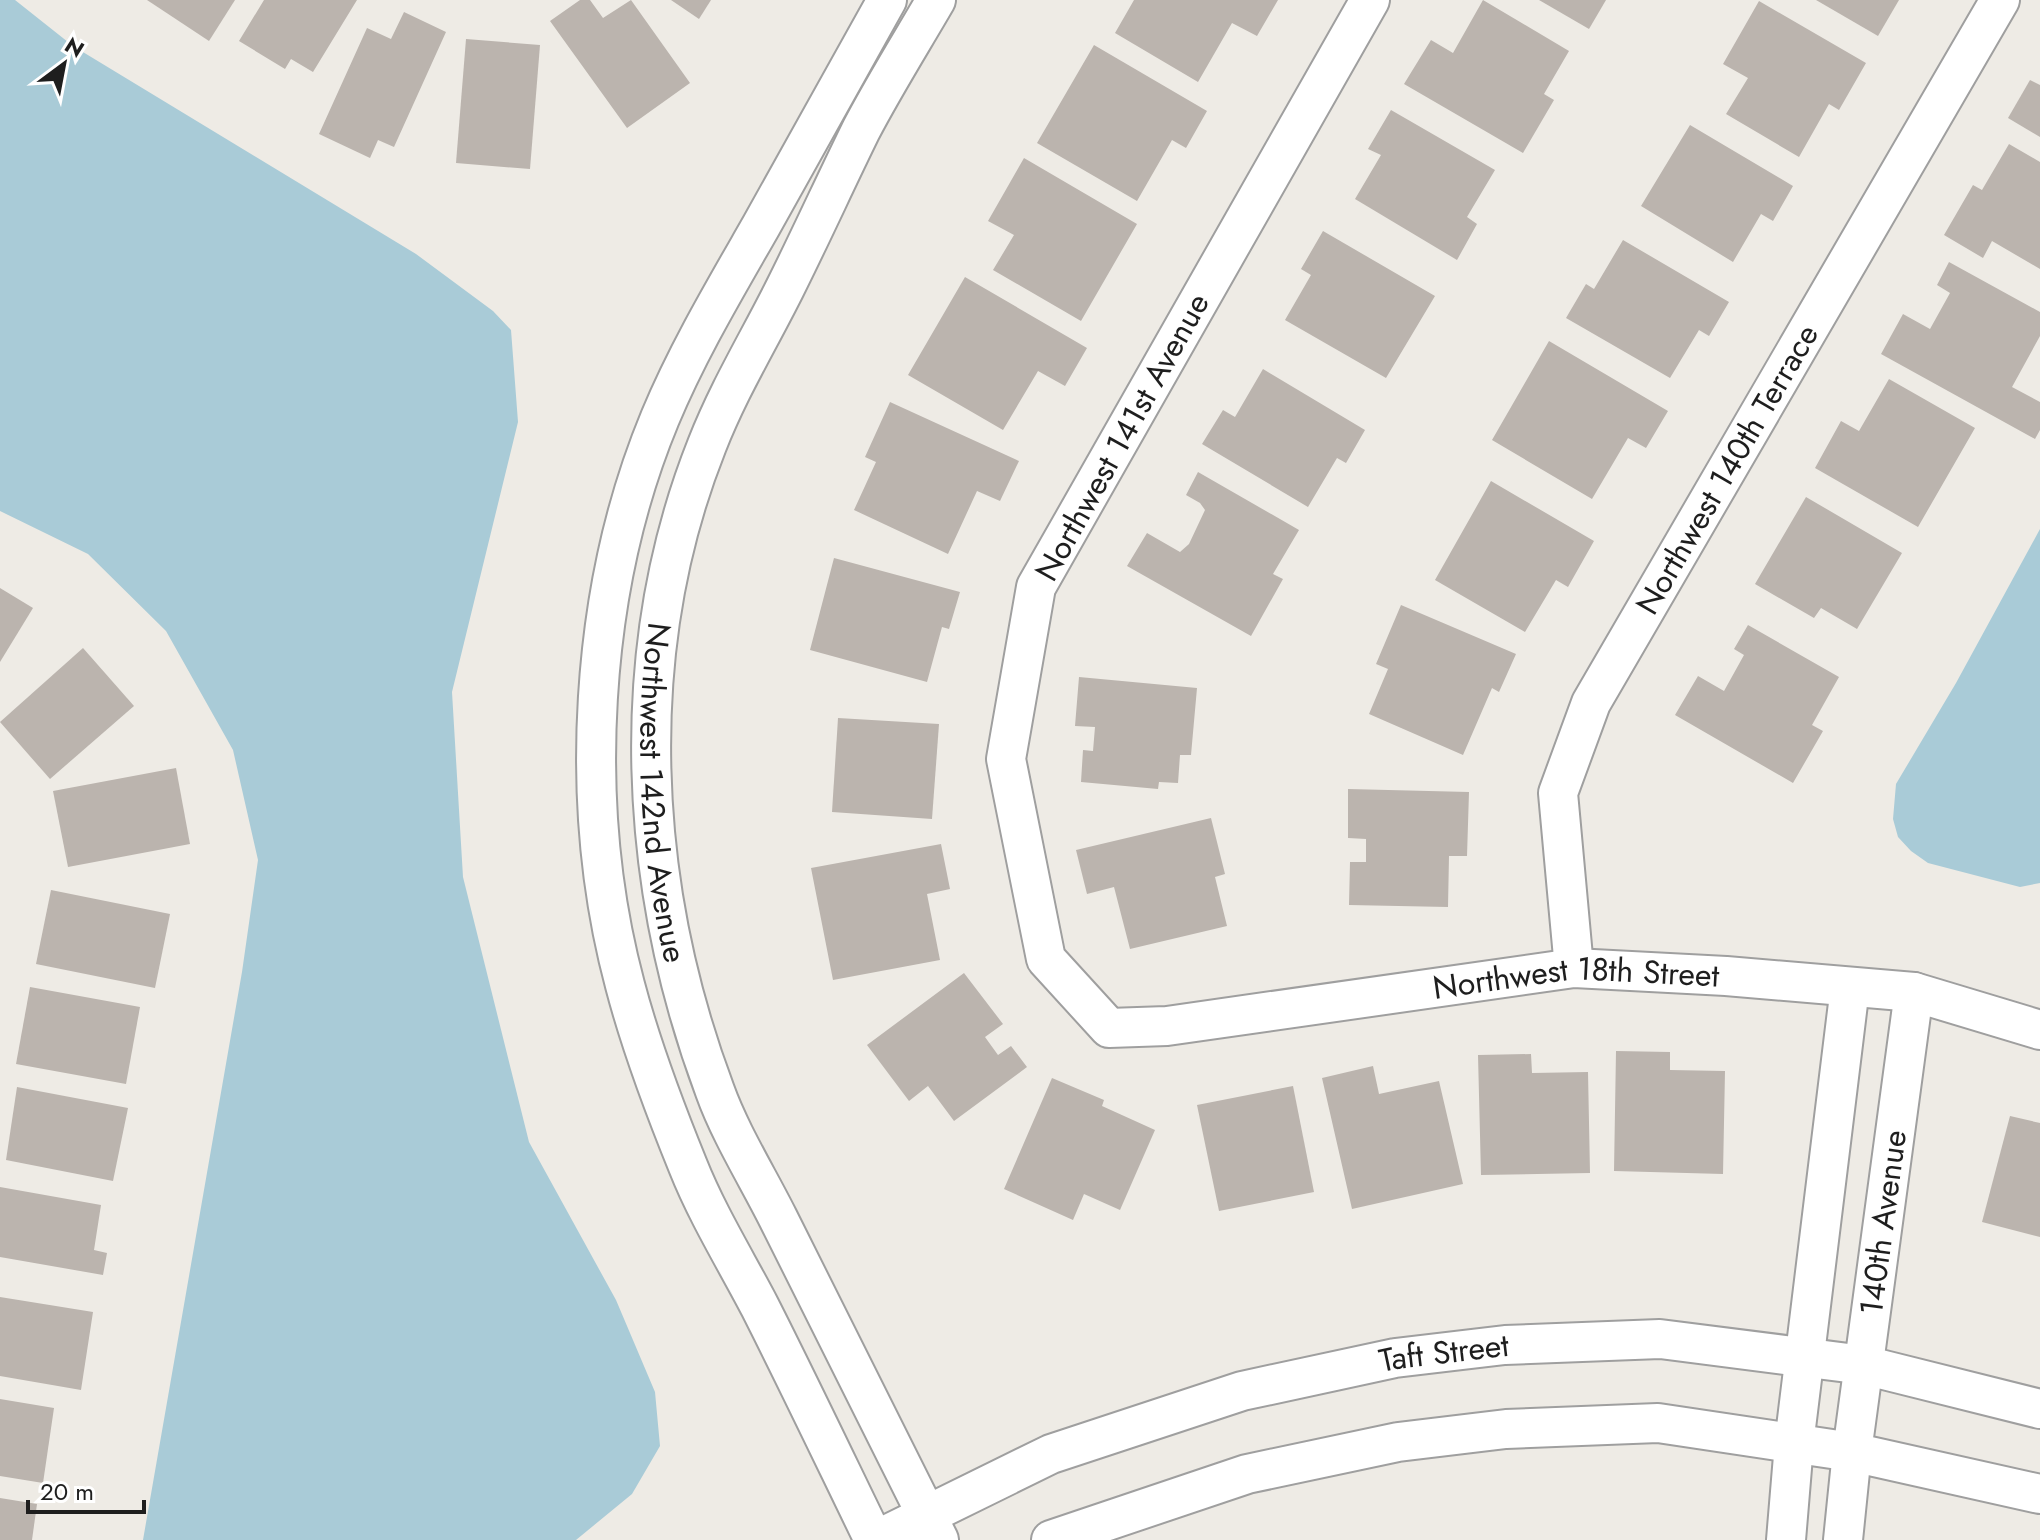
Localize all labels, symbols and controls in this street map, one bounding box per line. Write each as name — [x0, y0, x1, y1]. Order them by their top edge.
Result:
north arrow — [24, 24, 104, 104]
text: N — [59, 29, 90, 65]
street label: Northwest 141st Avenue — [1024, 285, 1220, 589]
street label: Northwest 140th Terrace — [1624, 315, 1830, 623]
street label: Northwest 142nd Avenue — [628, 620, 698, 967]
street label: Northwest 18th Street — [1430, 945, 1721, 1011]
street label: 140th Avenue — [1848, 1127, 1918, 1318]
street label: Taft Street — [1375, 1322, 1512, 1384]
scale bar — [28, 1464, 144, 1514]
text: 20 m — [40, 1474, 94, 1509]

